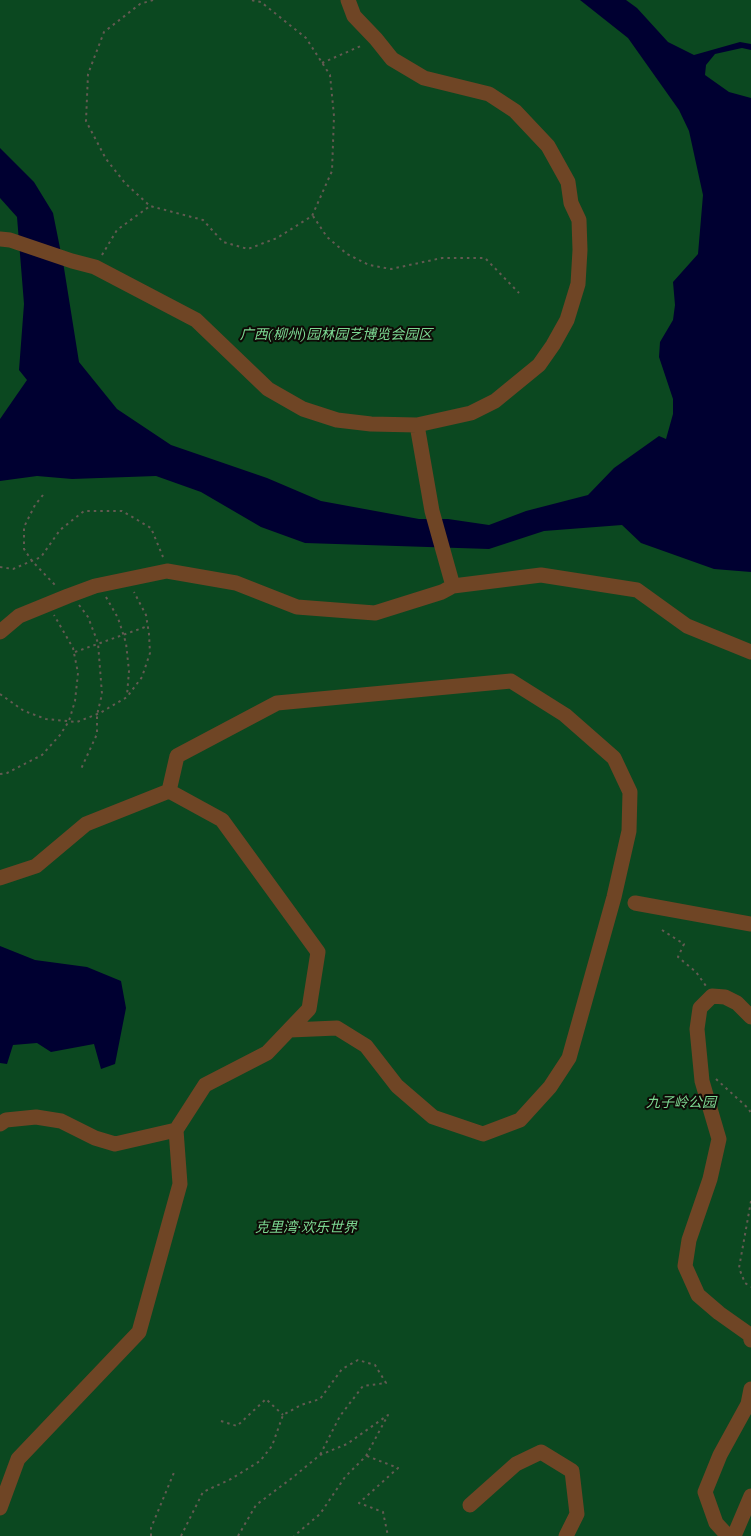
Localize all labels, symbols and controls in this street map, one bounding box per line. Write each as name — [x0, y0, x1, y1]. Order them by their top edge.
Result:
park label: 广西(柳州)园林园艺博览会园区 — [240, 327, 432, 343]
park label: 九子岭公园 — [646, 1095, 716, 1111]
park label: 克里湾·欢乐世界 — [255, 1220, 357, 1236]

